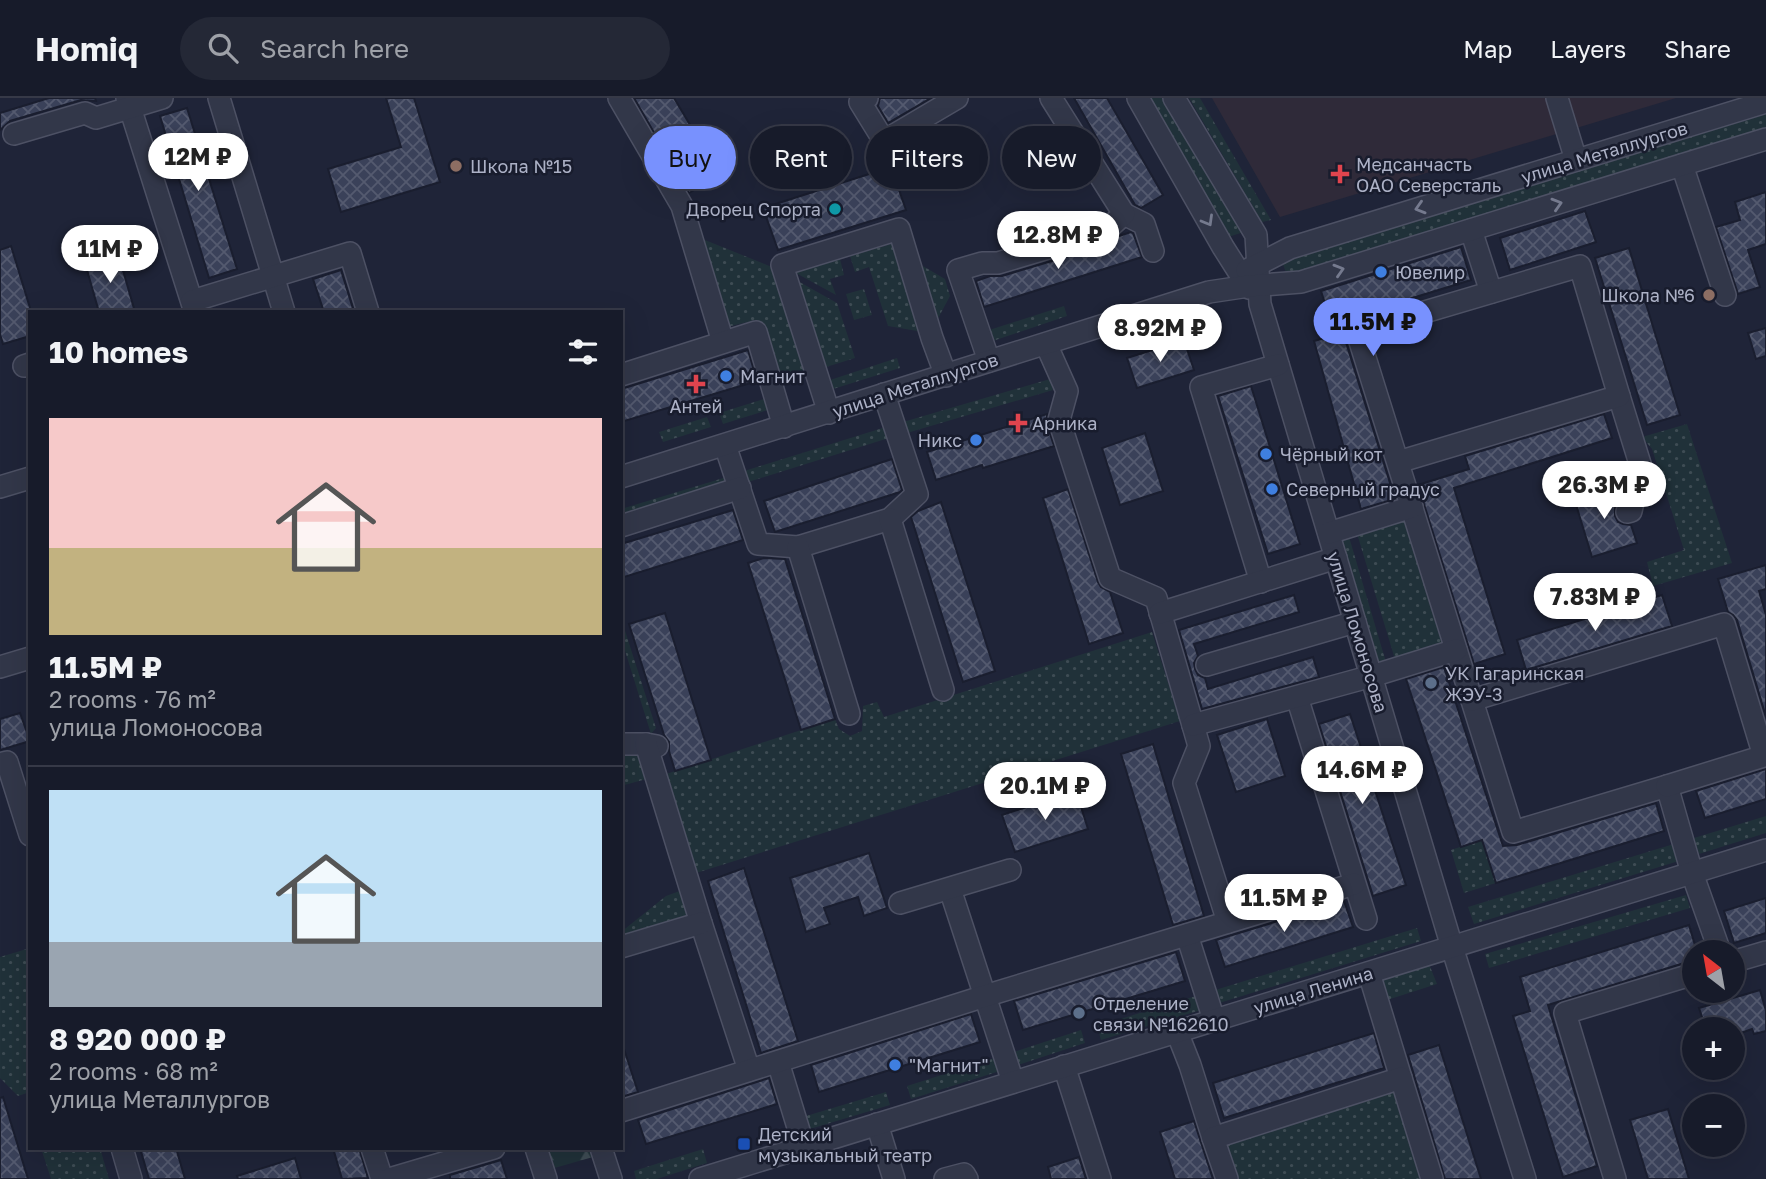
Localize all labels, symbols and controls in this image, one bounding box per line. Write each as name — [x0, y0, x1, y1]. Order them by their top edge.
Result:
search box — [180, 17, 670, 80]
text: Homiq — [35, 29, 138, 68]
icon: search — [204, 29, 242, 67]
text: Search here — [260, 33, 409, 64]
text: Map — [1463, 34, 1512, 63]
text: Layers — [1550, 34, 1626, 63]
text: Share — [1664, 34, 1731, 63]
street label: улица Металлургов — [1518, 116, 1690, 188]
chip: Buy — [644, 126, 736, 189]
chip: Rent — [750, 126, 852, 189]
chip: Filters — [866, 126, 988, 189]
chip: New — [1002, 126, 1101, 189]
pin: 12M ₽ — [149, 134, 247, 193]
text: 12M ₽ — [164, 142, 232, 170]
place label: Медсанчасть ОАО Северсталь — [1356, 153, 1501, 196]
place label: Школа №15 — [470, 155, 572, 177]
marker: Школа №15 — [448, 158, 464, 174]
marker: Медсанчасть ОАО Северсталь — [1330, 164, 1350, 184]
one-way arrow — [1551, 197, 1563, 212]
place label: Дворец Спорта — [686, 198, 821, 220]
one-way arrow — [1414, 200, 1426, 214]
marker: Дворец Спорта — [827, 201, 843, 217]
pin: 12.8M ₽ — [993, 212, 1123, 271]
one-way arrow — [1200, 214, 1213, 227]
text: 12.8M ₽ — [1013, 220, 1103, 248]
pin: 11M ₽ — [61, 226, 159, 285]
text: 11M ₽ — [77, 234, 143, 262]
place label: Ювелир — [1395, 261, 1465, 283]
one-way arrow — [1333, 264, 1345, 278]
marker: Ювелир — [1373, 264, 1389, 280]
place label: Школа №6 — [1601, 284, 1695, 306]
marker: Школа №6 — [1701, 287, 1717, 303]
pin: 11.5M ₽ — [1308, 299, 1438, 358]
pin: 8.92M ₽ — [1095, 304, 1225, 364]
text: 11.5M ₽ — [1330, 307, 1416, 335]
text: 8.92M ₽ — [1114, 313, 1206, 341]
icon: filters — [564, 333, 602, 371]
text: 10 homes — [49, 334, 188, 370]
street label: улица Металлургов — [829, 348, 1001, 422]
place label: Магнит — [740, 365, 805, 387]
marker: Магнит — [718, 368, 734, 384]
marker: Антей — [688, 376, 704, 392]
place label: Антей — [669, 395, 723, 417]
place label: Арника — [1032, 412, 1097, 434]
marker: Арника — [1010, 415, 1026, 431]
place label: Никс — [918, 429, 962, 451]
marker: Никс — [968, 432, 984, 448]
place label: Чёрный кот — [1280, 443, 1383, 465]
marker: Чёрный кот — [1258, 446, 1274, 462]
pin: 26.3M ₽ — [1539, 462, 1669, 521]
icon: home — [263, 464, 389, 590]
text: 26.3M ₽ — [1558, 470, 1650, 498]
place label: Северный градус — [1286, 478, 1440, 500]
marker: Северный градус — [1264, 481, 1280, 497]
street label: улица Ломоносова — [1323, 549, 1393, 715]
pin: 7.83M ₽ — [1530, 574, 1660, 633]
text: 7.83M ₽ — [1550, 582, 1640, 610]
text: 11.5M ₽ — [49, 649, 162, 685]
place label: УК Гагаринская ЖЭУ-3 — [1445, 662, 1584, 705]
marker: УК Гагаринская ЖЭУ-3 — [1423, 675, 1439, 691]
text: 2 rooms · 76 m² — [49, 685, 216, 713]
text: улица Ломоносова — [49, 713, 263, 741]
pin: 14.6M ₽ — [1297, 746, 1427, 806]
text: 14.6M ₽ — [1317, 755, 1407, 783]
pin: 20.1M ₽ — [980, 762, 1110, 822]
text: 20.1M ₽ — [1000, 771, 1090, 799]
icon: home — [263, 836, 389, 962]
pin: 11.5M ₽ — [1219, 874, 1349, 934]
text: 11.5M ₽ — [1241, 883, 1327, 911]
north arrow — [1682, 940, 1745, 1003]
map controls — [1682, 940, 1745, 1157]
street label: улица Ленина — [1251, 961, 1375, 1019]
place label: Отделение связи №162610 — [1093, 992, 1229, 1035]
marker: Отделение связи №162610 — [1071, 1005, 1087, 1021]
button: + — [1682, 1017, 1745, 1080]
text: 8 920 000 ₽ — [49, 1021, 226, 1057]
place label: "Магнит" — [909, 1054, 988, 1076]
text: 2 rooms · 68 m² — [49, 1057, 218, 1085]
marker: "Магнит" — [887, 1057, 903, 1073]
text: улица Металлургов — [49, 1085, 270, 1113]
button: − — [1682, 1094, 1745, 1157]
place label: Детский музыкальный театр — [758, 1123, 932, 1166]
marker: Детский музыкальный театр — [736, 1136, 752, 1152]

